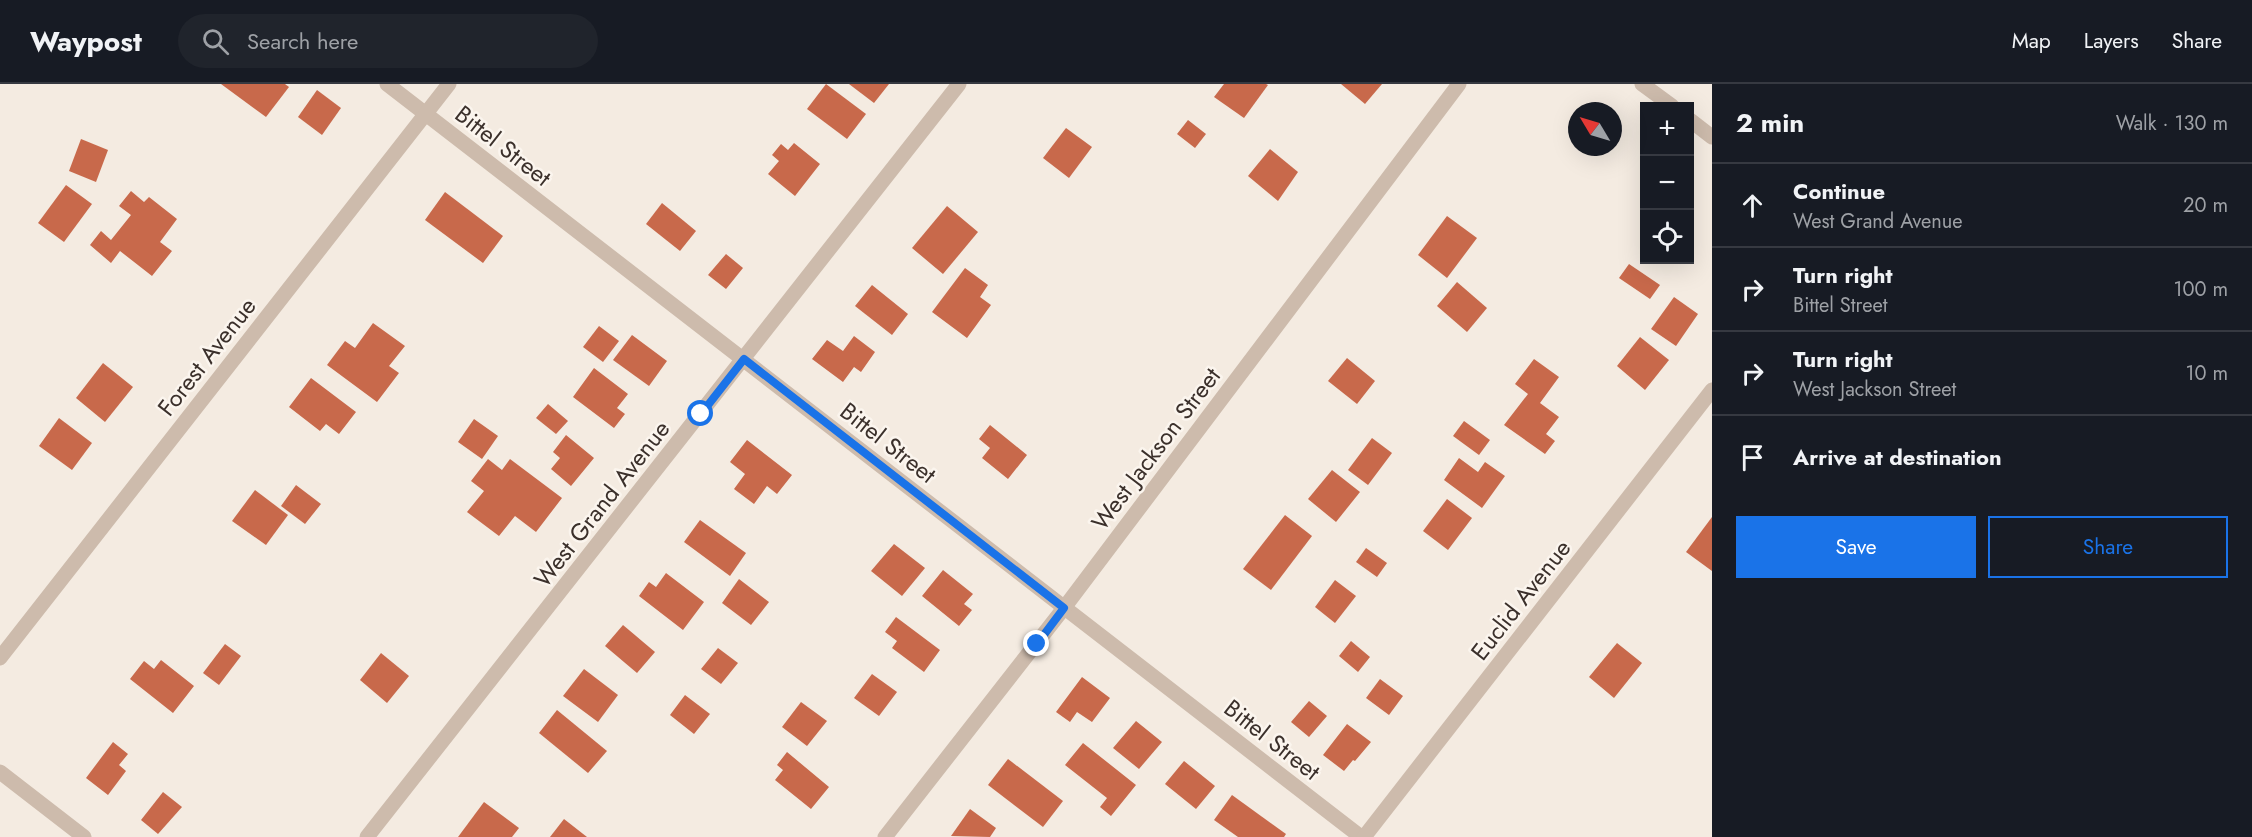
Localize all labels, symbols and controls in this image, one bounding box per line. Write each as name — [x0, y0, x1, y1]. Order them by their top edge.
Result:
search box — [178, 14, 598, 68]
text: Waypost — [30, 21, 142, 62]
icon: search — [199, 25, 232, 58]
text: Search here — [247, 25, 358, 57]
text: Map — [2012, 26, 2051, 56]
text: Layers — [2084, 26, 2139, 56]
text: Share — [2172, 26, 2222, 56]
street label: Bittel Street — [448, 97, 559, 194]
north arrow — [1568, 102, 1622, 156]
map controls — [1640, 102, 1694, 264]
button: + — [1640, 102, 1694, 156]
text: 2 min — [1736, 104, 1804, 142]
text: Walk · 130 m — [2116, 109, 2228, 138]
button: − — [1640, 156, 1694, 210]
text: Continue — [1793, 175, 1885, 207]
icon: ahead — [1736, 189, 1769, 222]
text: 20 m — [2183, 191, 2228, 220]
text: West Grand Avenue — [1793, 207, 1963, 236]
button: locate — [1640, 210, 1694, 264]
text: Turn right — [1793, 259, 1893, 291]
icon: right — [1736, 273, 1769, 306]
text: 100 m — [2173, 275, 2228, 304]
street label: Forest Avenue — [149, 290, 264, 423]
text: Bittel Street — [1793, 291, 1888, 320]
text: Turn right — [1793, 343, 1893, 375]
icon: right — [1736, 357, 1769, 390]
text: 10 m — [2185, 359, 2228, 388]
street label: West Jackson Street — [1083, 360, 1229, 538]
text: West Jackson Street — [1793, 375, 1956, 404]
street label: Bittel Street — [833, 394, 944, 491]
route start — [687, 400, 713, 426]
street label: West Grand Avenue — [525, 413, 678, 595]
icon: arrive — [1736, 441, 1769, 474]
text: Arrive at destination — [1793, 441, 2002, 473]
button: Save — [1736, 516, 1976, 578]
button: Share — [1988, 516, 2228, 578]
street label: Euclid Avenue — [1462, 532, 1579, 667]
route end — [1023, 630, 1049, 656]
street label: Bittel Street — [1217, 691, 1328, 788]

